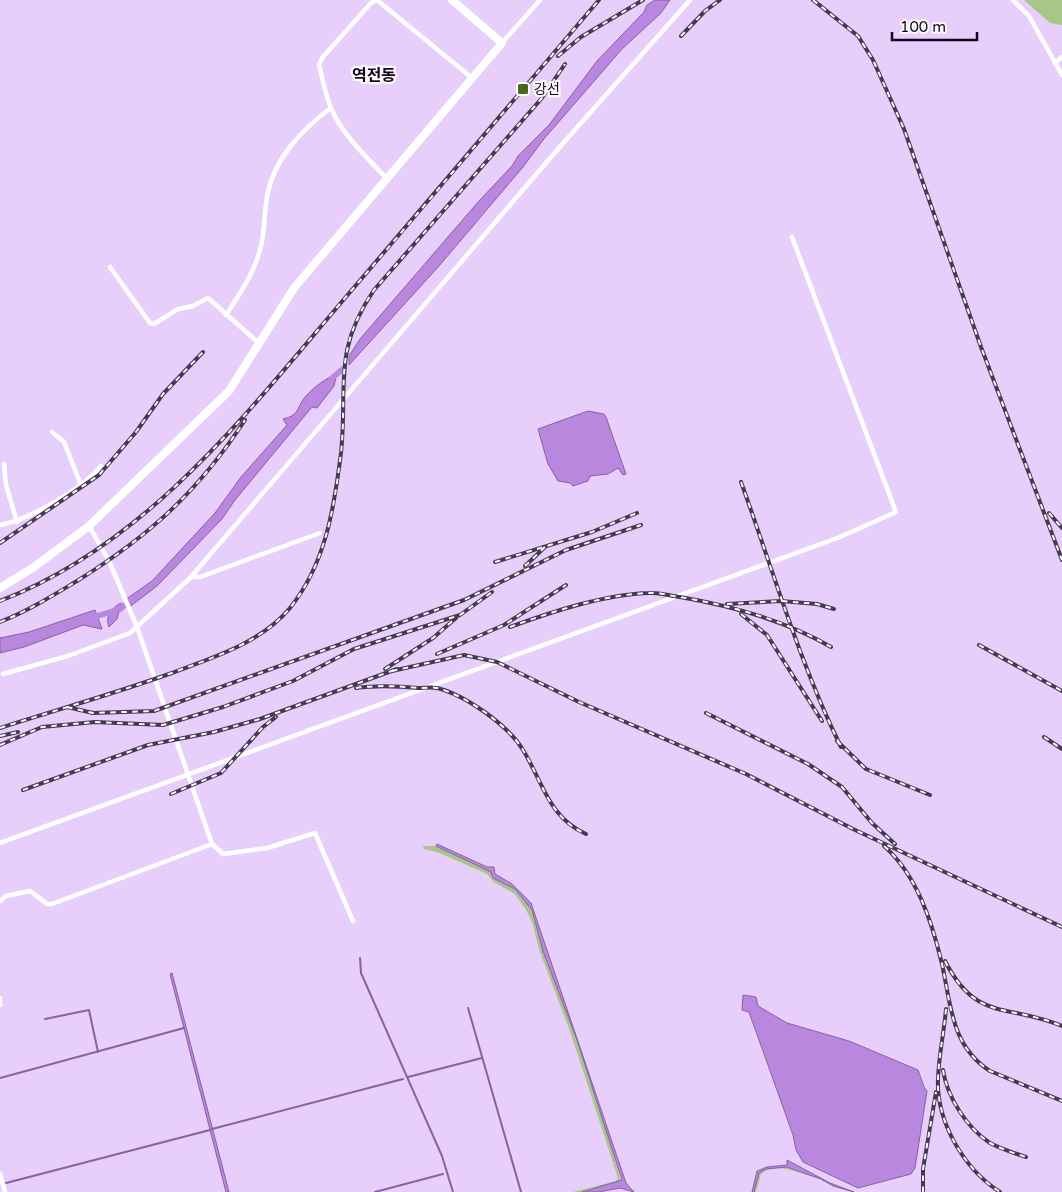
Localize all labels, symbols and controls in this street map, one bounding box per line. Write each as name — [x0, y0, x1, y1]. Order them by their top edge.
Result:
scale bar — [892, 10, 977, 42]
text: 100 m — [900, 18, 946, 36]
district label: 역전동 — [352, 66, 396, 86]
place label: 강선 — [534, 81, 560, 98]
marker: 강선 — [516, 82, 530, 96]

